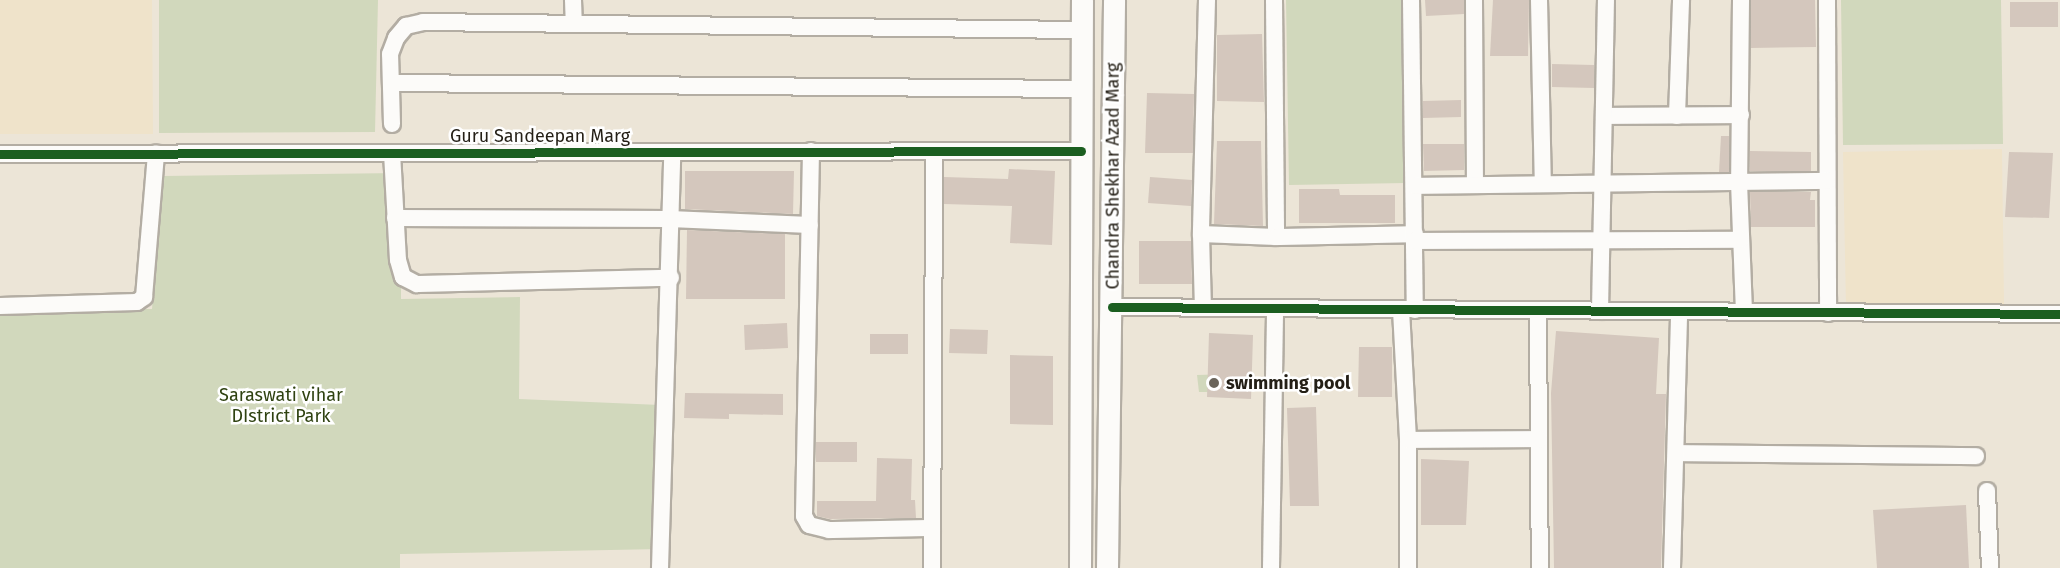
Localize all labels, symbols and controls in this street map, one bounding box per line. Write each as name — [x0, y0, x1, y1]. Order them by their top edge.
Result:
street label: Chandra Shekhar Azad Marg — [1102, 63, 1124, 289]
street label: Guru Sandeepan Marg — [450, 125, 630, 147]
place label: swimming pool — [1226, 372, 1350, 394]
marker: swimming pool — [1207, 376, 1221, 390]
park label: Saraswati vihar DIstrict Park — [219, 385, 343, 428]

